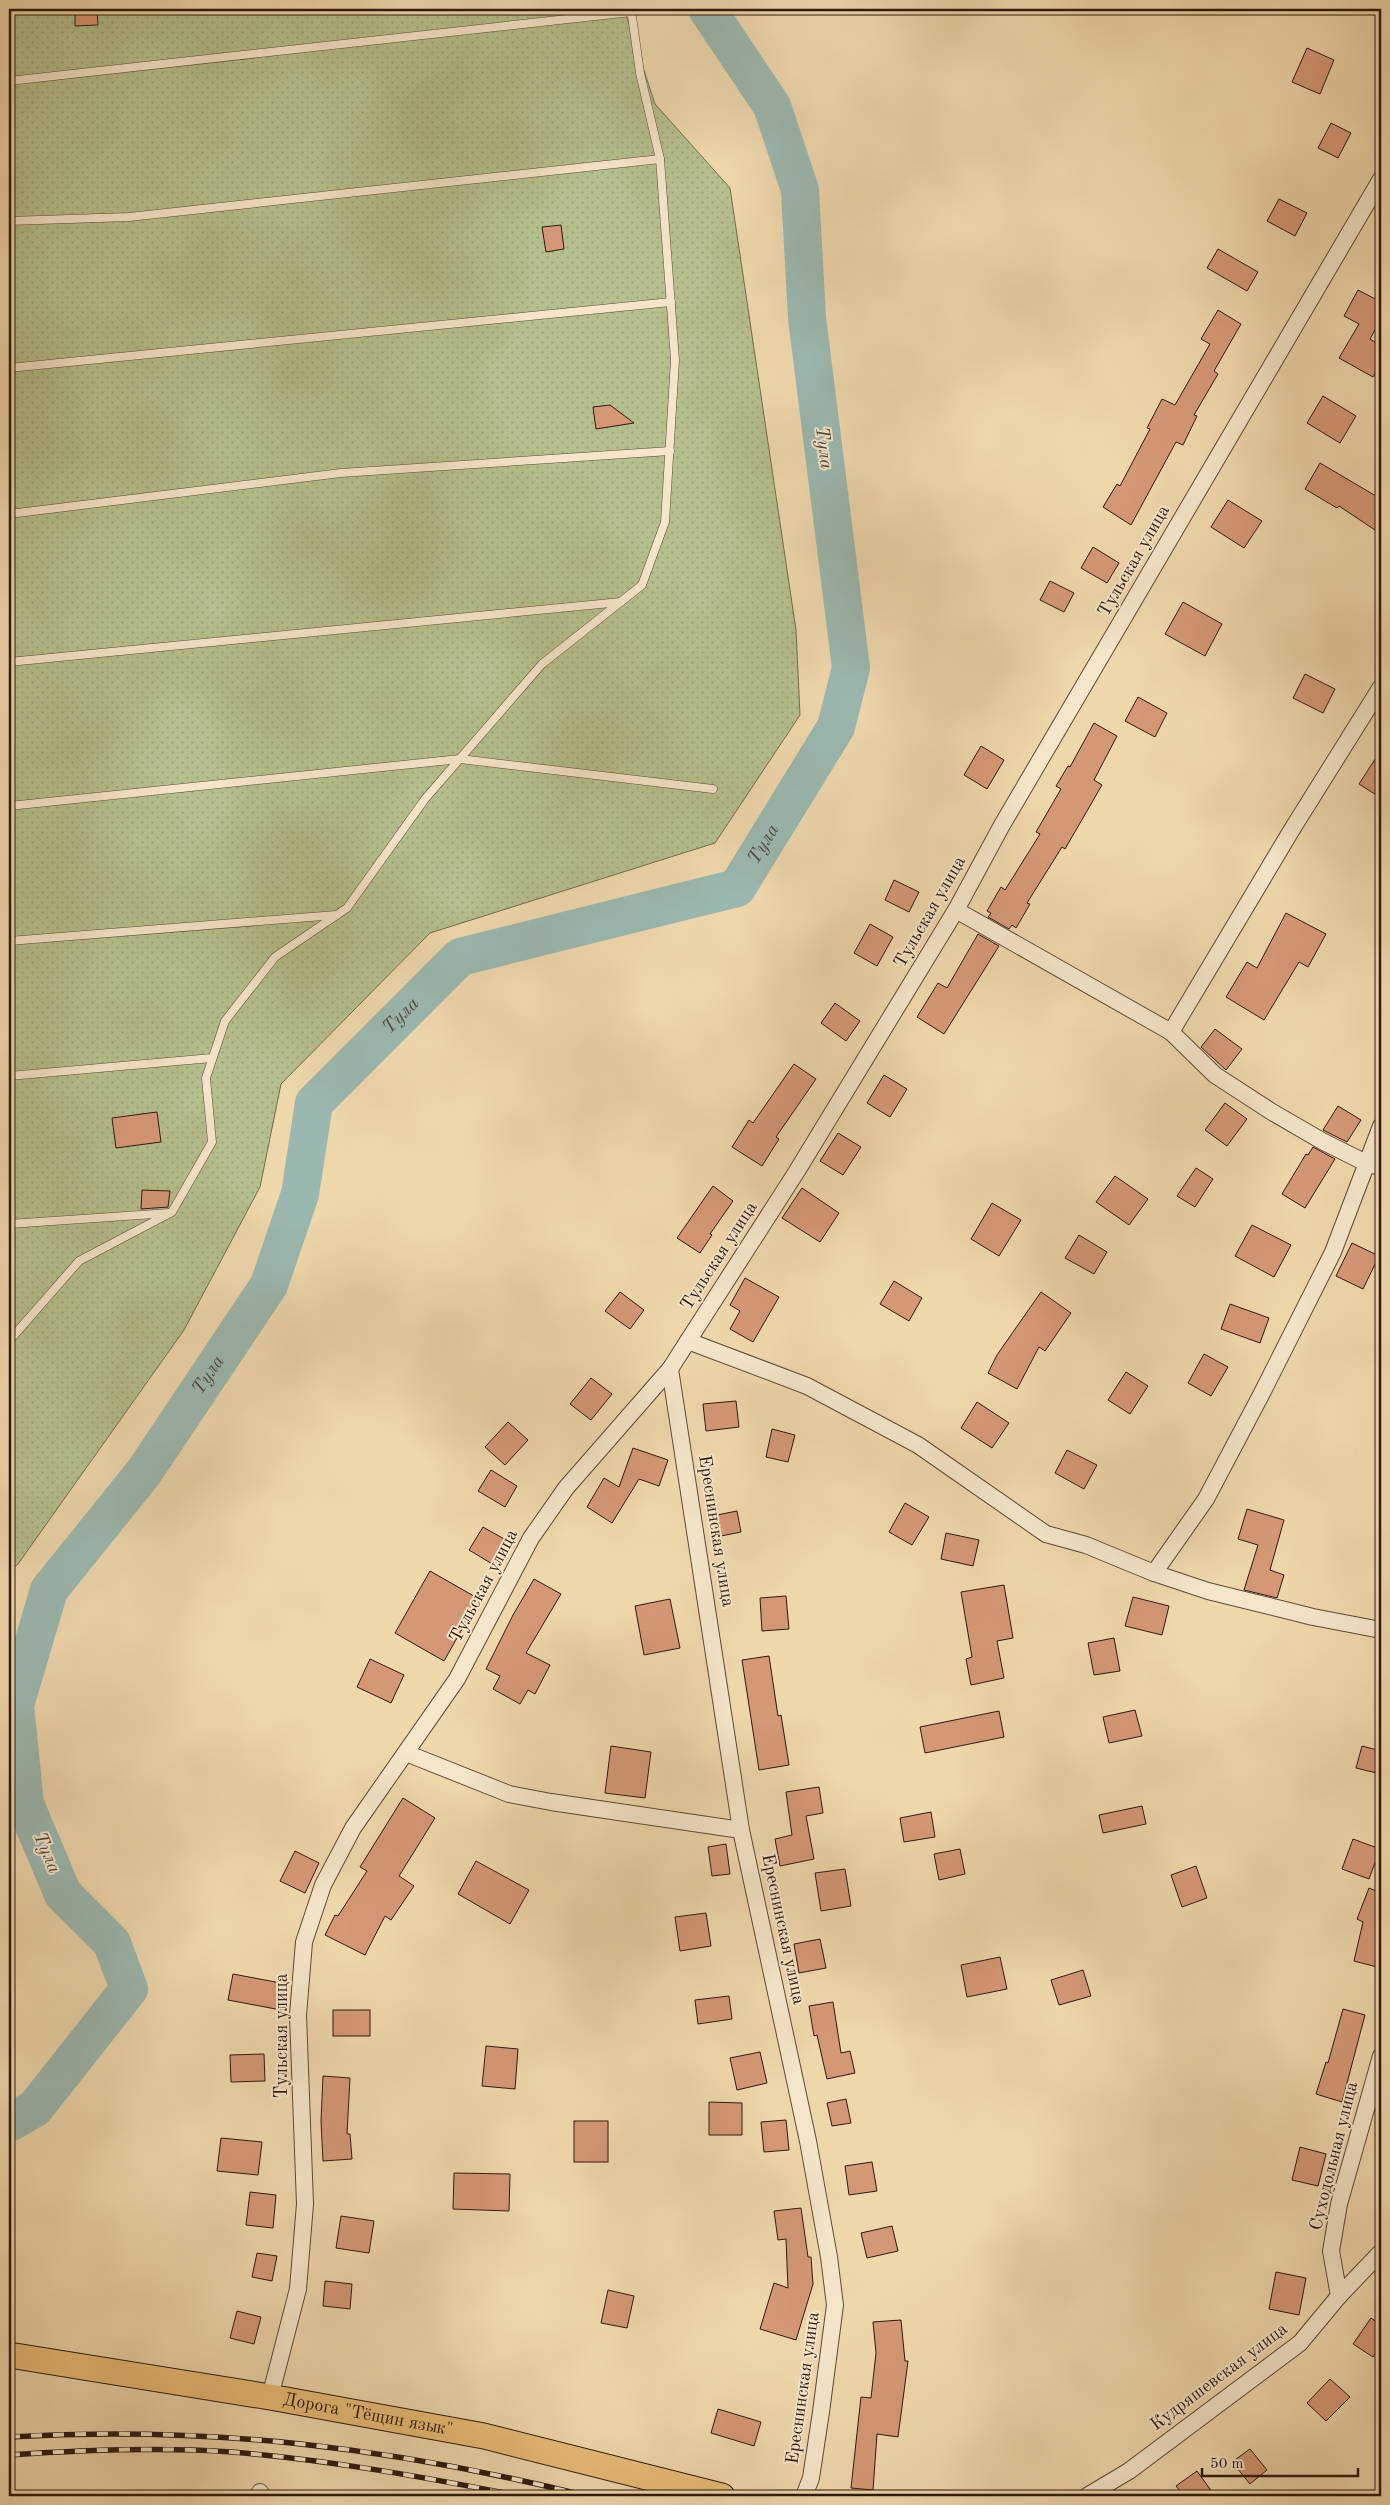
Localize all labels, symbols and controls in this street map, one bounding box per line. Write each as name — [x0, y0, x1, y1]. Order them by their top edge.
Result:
water label: Тула — [811, 426, 835, 470]
street label: Тульская улица — [1095, 502, 1173, 620]
water label: Тула — [745, 821, 783, 868]
street label: Тульская улица — [891, 853, 969, 971]
water label: Тула — [379, 994, 423, 1038]
street label: Тульская улица — [677, 1199, 761, 1313]
water label: Тула — [189, 1352, 229, 1398]
street label: Ереснинская улица — [695, 1454, 737, 1608]
street label: Тульская улица — [447, 1526, 521, 1645]
water label: Тула — [29, 1830, 63, 1876]
street label: Ереснинская улица — [758, 1852, 808, 2006]
street label: Тульская улица — [273, 1973, 291, 2099]
street label: Суходольная улица — [1307, 2080, 1361, 2232]
street label: Ереснинская улица — [783, 2311, 823, 2465]
street label: Кудряшевская улица — [1147, 2320, 1291, 2434]
street label: Дорога "Тёщин язык" — [282, 2391, 454, 2439]
scale bar — [1202, 2445, 1359, 2477]
text: 50 m — [1210, 2457, 1244, 2472]

